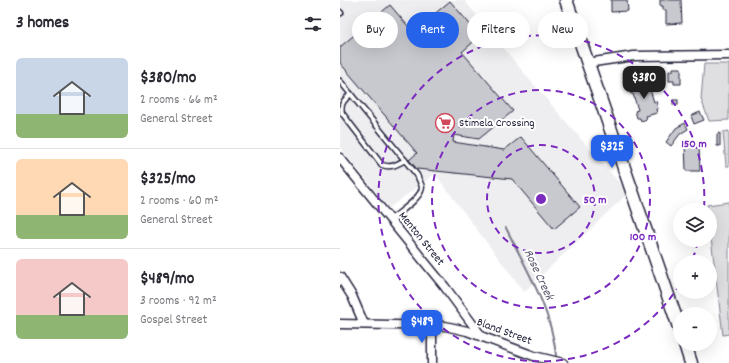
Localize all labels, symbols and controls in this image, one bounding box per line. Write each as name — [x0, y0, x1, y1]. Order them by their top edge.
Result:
text: 3 homes — [16, 12, 69, 36]
chip: Buy — [352, 12, 398, 48]
chip: Rent — [406, 12, 459, 48]
chip: Filters — [467, 12, 530, 48]
chip: New — [538, 12, 588, 48]
icon: filters — [302, 13, 324, 35]
pin: $380 — [620, 66, 668, 100]
text: $380/mo — [140, 67, 196, 91]
text: $380 — [632, 69, 656, 88]
icon: home — [48, 74, 96, 122]
text: 2 rooms · 66 m² — [140, 91, 218, 110]
text: General Street — [140, 110, 213, 129]
supermarket icon: Stimela Crossing — [434, 112, 456, 134]
place label: Stimela Crossing — [459, 115, 535, 132]
pin: $325 — [588, 135, 636, 169]
text: 150 m — [681, 136, 707, 153]
text: $325 — [600, 138, 624, 157]
text: $325/mo — [140, 168, 196, 192]
icon: home — [48, 175, 96, 223]
text: 2 rooms · 60 m² — [140, 192, 218, 211]
centre of rings — [534, 192, 548, 206]
text: 50 m — [583, 192, 607, 209]
map controls — [673, 203, 717, 351]
button: layers — [673, 203, 717, 247]
street label: Menton Street — [394, 208, 448, 270]
text: General Street — [140, 211, 213, 230]
text: 100 m — [630, 229, 656, 246]
water label: Rose Creek — [518, 246, 559, 305]
button: + — [673, 255, 717, 299]
text: $489/mo — [140, 268, 194, 292]
icon: home — [48, 275, 96, 323]
text: 3 rooms · 92 m² — [140, 292, 217, 311]
button: − — [673, 307, 717, 351]
pin: $489 — [398, 310, 446, 344]
text: Gospel Street — [140, 311, 207, 330]
text: $489 — [410, 313, 434, 332]
street label: Bland Street — [474, 314, 534, 350]

